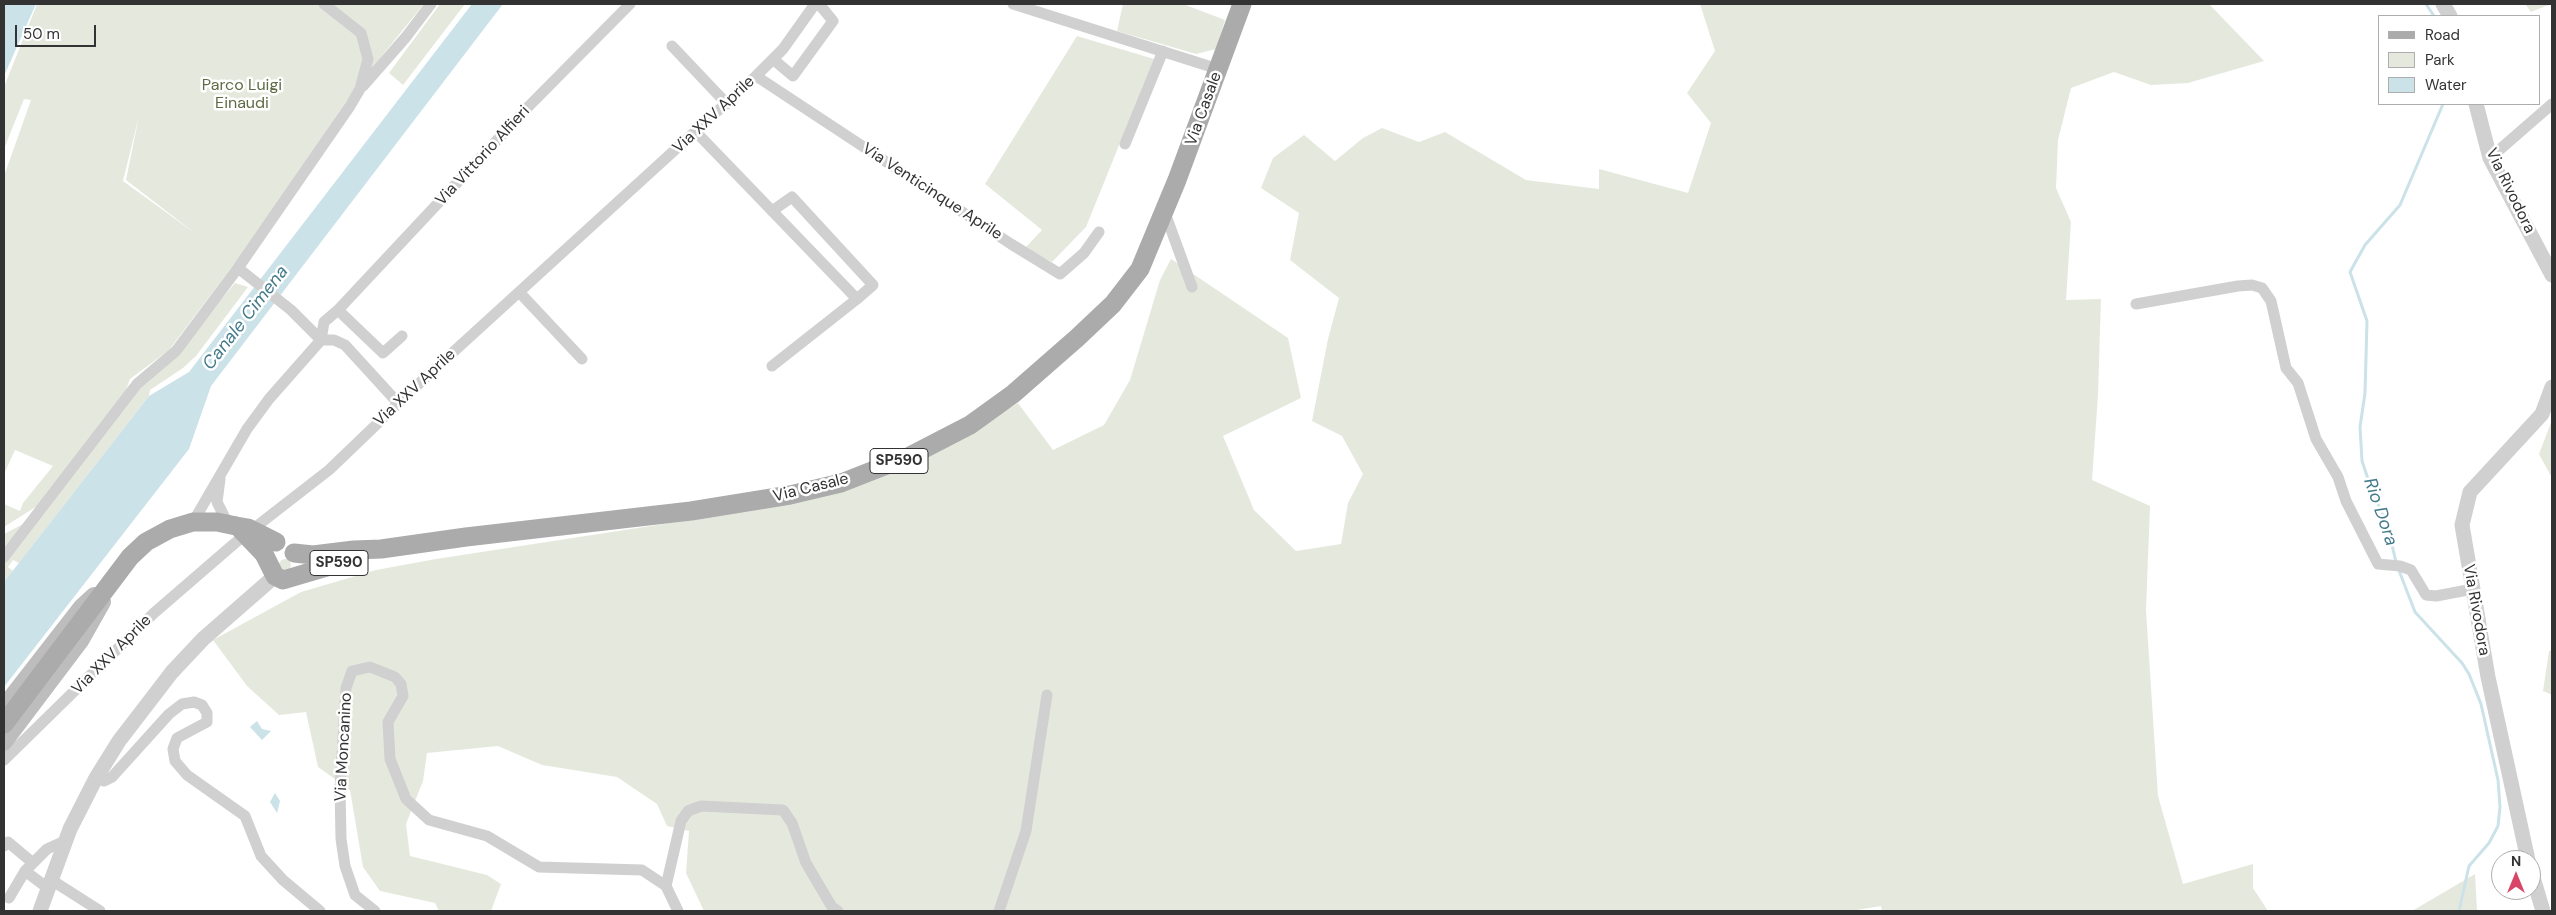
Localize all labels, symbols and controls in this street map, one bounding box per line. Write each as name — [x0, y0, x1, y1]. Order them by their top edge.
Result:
scale bar — [18, 15, 99, 47]
legend — [2378, 15, 2541, 105]
text: 50 m — [23, 24, 60, 44]
text: Road — [2425, 25, 2460, 45]
text: Park — [2425, 50, 2455, 70]
street label: Via Casale — [1182, 70, 1226, 148]
street label: Via XXV Aprile — [669, 72, 759, 158]
text: Water — [2425, 75, 2466, 95]
park label: Parco Luigi Einaudi — [202, 76, 282, 114]
street label: Via Vittorio Alfieri — [432, 102, 534, 210]
street label: Via Venticinque Aprile — [858, 139, 1006, 245]
street label: Via Rivodora — [2481, 145, 2539, 237]
water label: Canale Cimena — [199, 262, 293, 374]
street label: Via XXV Aprile — [370, 345, 460, 431]
road number: SP590 — [870, 448, 928, 474]
street label: Via Casale — [771, 469, 851, 507]
water label: Rio Dora — [2358, 475, 2402, 549]
road number: SP590 — [310, 550, 368, 576]
street label: Via Rivodora — [2459, 563, 2493, 657]
street label: Via XXV Aprile — [68, 611, 156, 699]
street label: Via Moncanino — [332, 692, 356, 802]
north arrow — [2491, 850, 2541, 900]
text: N — [2511, 852, 2521, 870]

